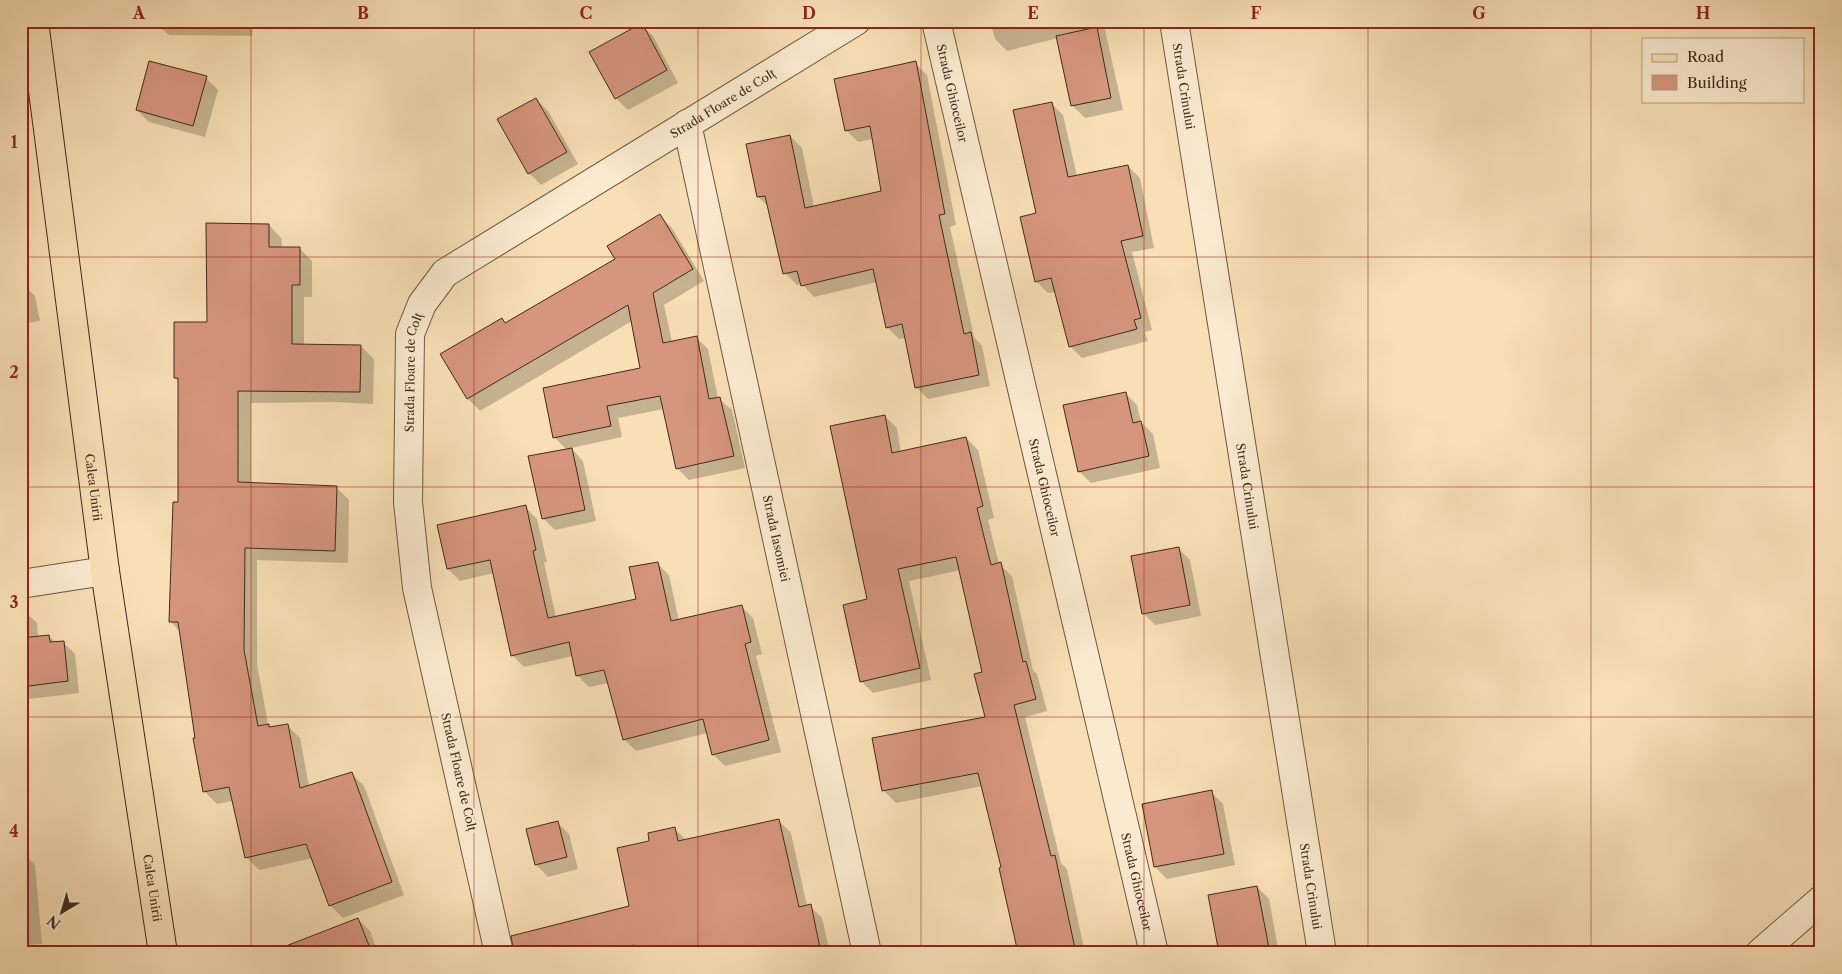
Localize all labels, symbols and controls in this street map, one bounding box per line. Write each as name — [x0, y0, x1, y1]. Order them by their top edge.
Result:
text: A — [132, 3, 146, 23]
text: B — [357, 3, 369, 23]
text: C — [580, 3, 592, 23]
text: D — [802, 3, 816, 23]
text: E — [1027, 3, 1039, 23]
text: F — [1251, 3, 1262, 23]
text: G — [1472, 3, 1486, 23]
text: H — [1696, 3, 1710, 23]
legend — [1642, 38, 1804, 102]
street label: Strada Ghioceilor — [934, 42, 972, 144]
street label: Strada Crinului — [1170, 42, 1199, 131]
text: Road — [1687, 47, 1724, 66]
street label: Strada Floare de Colț — [667, 64, 779, 141]
text: Building — [1687, 73, 1747, 92]
text: 1 — [10, 132, 18, 152]
street label: Strada Floare de Colț — [401, 309, 427, 432]
text: 2 — [9, 362, 19, 382]
street label: Strada Ghioceilor — [1026, 437, 1064, 538]
street label: Strada Crinului — [1234, 442, 1262, 531]
street label: Calea Unirii — [82, 453, 106, 522]
street label: Strada Iasomiei — [760, 494, 794, 583]
text: 3 — [9, 592, 19, 612]
street label: Strada Floare de Colț — [437, 711, 480, 834]
text: 4 — [9, 821, 19, 841]
street label: Strada Ghioceilor — [1119, 831, 1156, 932]
street label: Strada Crinului — [1297, 842, 1326, 931]
street label: Calea Unirii — [141, 853, 166, 923]
north arrow — [38, 886, 88, 936]
text: N — [44, 911, 64, 933]

